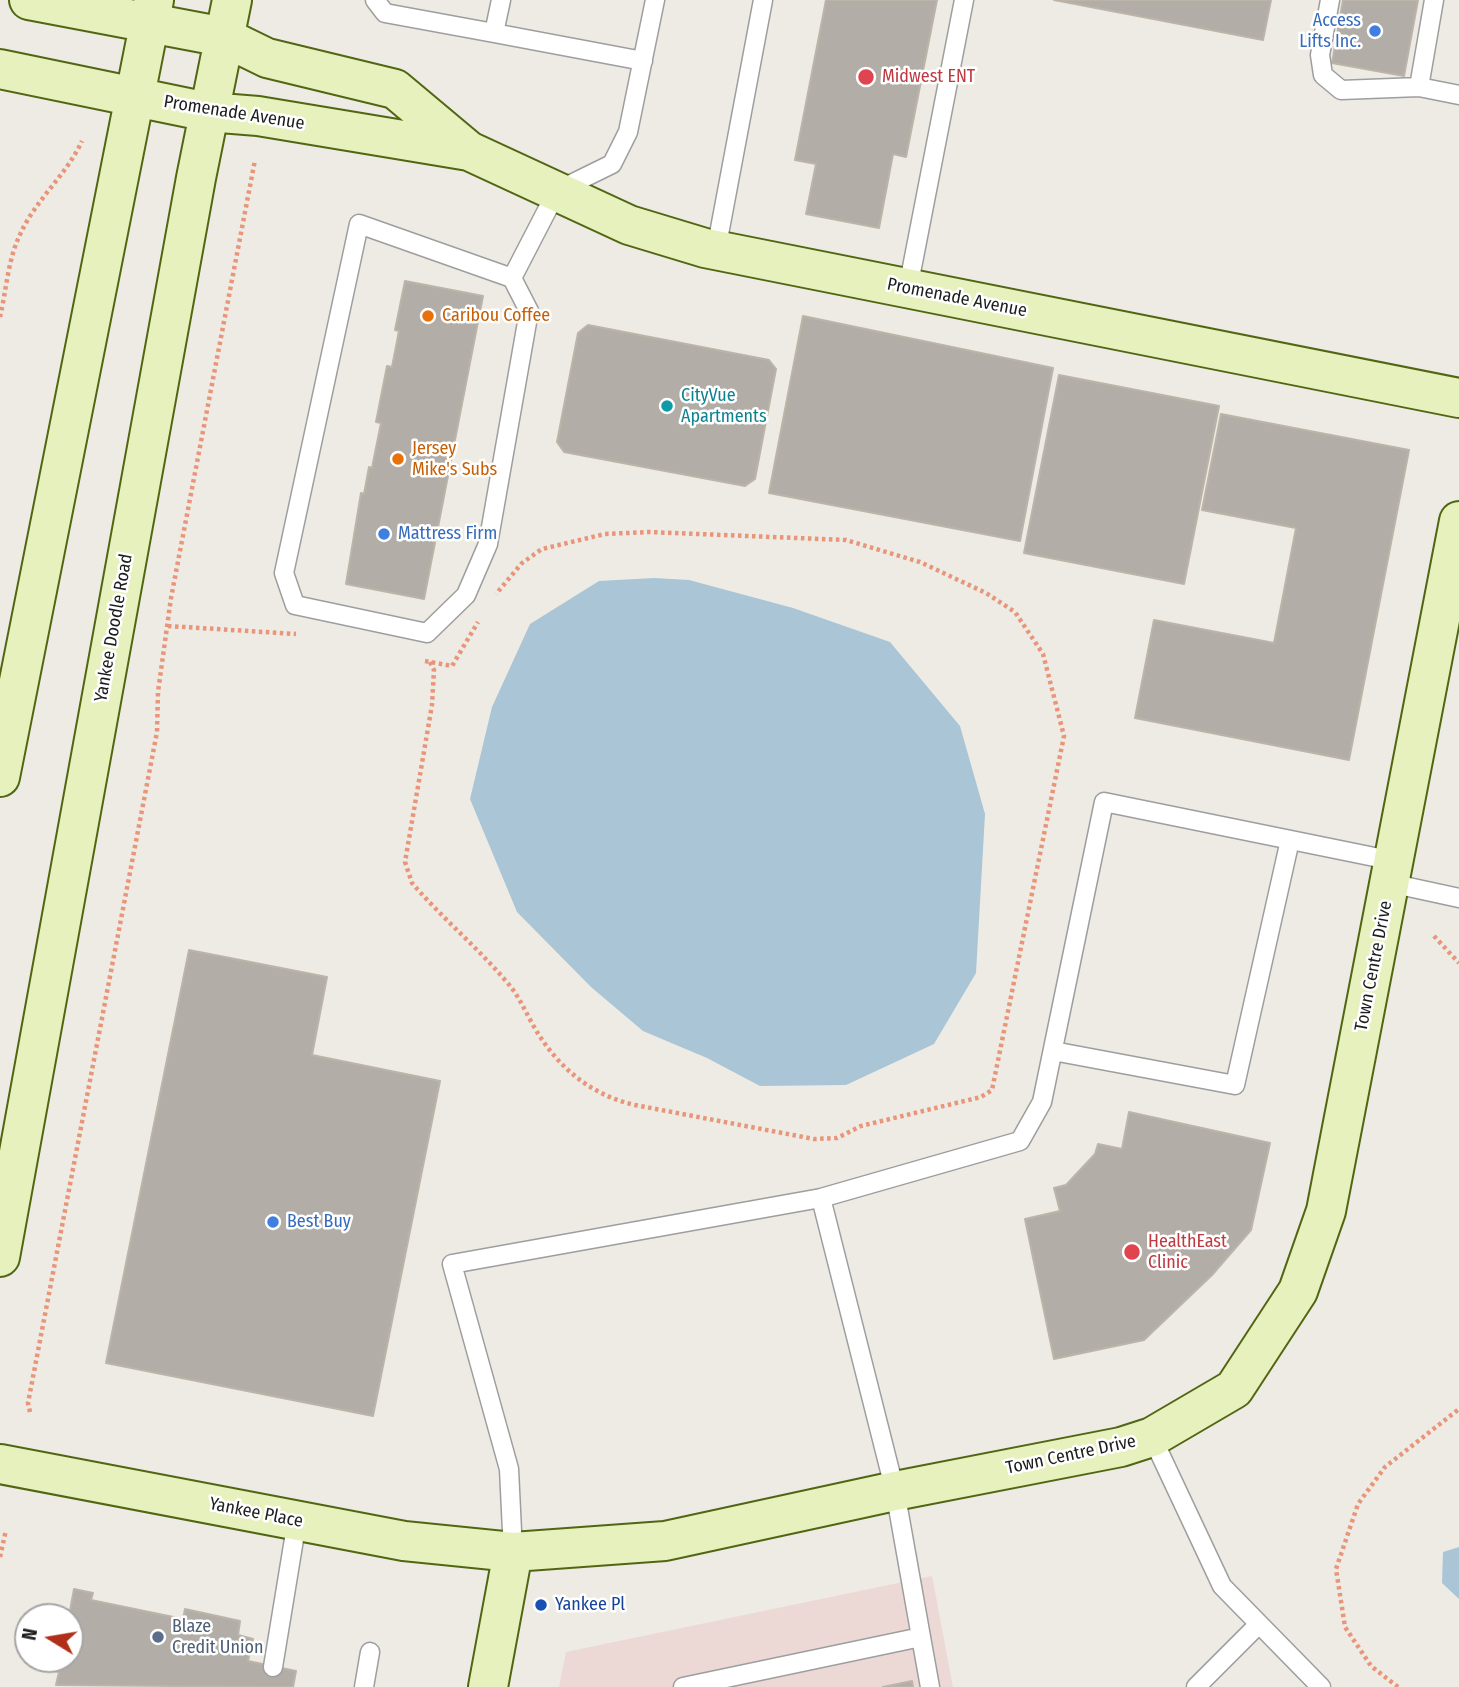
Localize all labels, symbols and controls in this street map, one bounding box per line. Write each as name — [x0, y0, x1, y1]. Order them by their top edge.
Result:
place label: Access Lifts Inc. — [1299, 10, 1361, 52]
marker: Access Lifts Inc. — [1367, 23, 1383, 39]
place label: Midwest ENT — [882, 66, 975, 88]
marker: Midwest ENT — [856, 67, 876, 87]
street label: Promenade Avenue — [162, 91, 306, 135]
street label: Promenade Avenue — [885, 274, 1029, 322]
place label: Caribou Coffee — [442, 305, 550, 327]
marker: Caribou Coffee — [420, 308, 436, 324]
place label: CityVue Apartments — [681, 385, 767, 428]
marker: CityVue Apartments — [659, 398, 675, 414]
place label: Jersey Mike's Subs — [412, 438, 497, 480]
marker: Jersey Mike's Subs — [390, 451, 406, 467]
place label: Mattress Firm — [398, 523, 497, 545]
marker: Mattress Firm — [376, 526, 392, 542]
street label: Yankee Doodle Road — [90, 552, 138, 704]
street label: Town Centre Drive — [1351, 899, 1397, 1033]
place label: Best Buy — [287, 1211, 351, 1233]
marker: Best Buy — [265, 1214, 281, 1230]
place label: HealthEast Clinic — [1148, 1231, 1227, 1274]
marker: HealthEast Clinic — [1122, 1242, 1142, 1262]
street label: Town Centre Drive — [1004, 1431, 1138, 1479]
street label: Yankee Place — [207, 1493, 305, 1533]
place label: Yankee Pl — [555, 1594, 625, 1616]
marker: Yankee Pl — [533, 1597, 549, 1613]
north arrow — [14, 1603, 84, 1673]
place label: Blaze Credit Union — [172, 1616, 263, 1658]
text: N — [17, 1627, 42, 1642]
marker: Blaze Credit Union — [150, 1629, 166, 1645]

